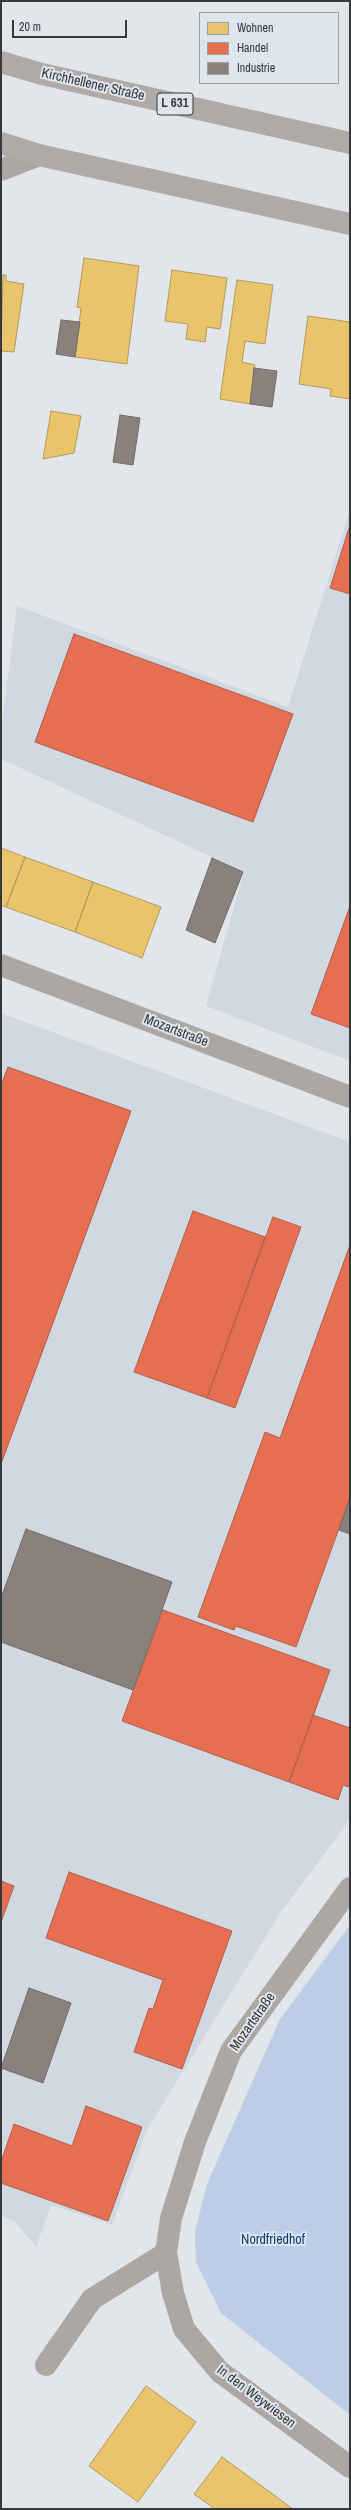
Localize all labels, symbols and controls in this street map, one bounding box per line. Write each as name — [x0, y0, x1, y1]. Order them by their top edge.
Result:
scale bar — [14, 12, 129, 38]
legend — [199, 12, 339, 84]
text: 20 m — [19, 19, 41, 35]
text: Wohnen — [237, 20, 273, 36]
text: Handel — [237, 40, 268, 56]
text: Industrie — [237, 60, 275, 76]
street label: Kirchhellener Straße — [40, 65, 146, 105]
road number: L 631 — [157, 93, 193, 115]
street label: Mozartstraße — [141, 1011, 211, 1051]
street label: Mozartstraße — [227, 1989, 279, 2055]
park label: Nordfriedhof — [241, 2232, 305, 2248]
street label: In den Weywiesen — [213, 2362, 299, 2432]

